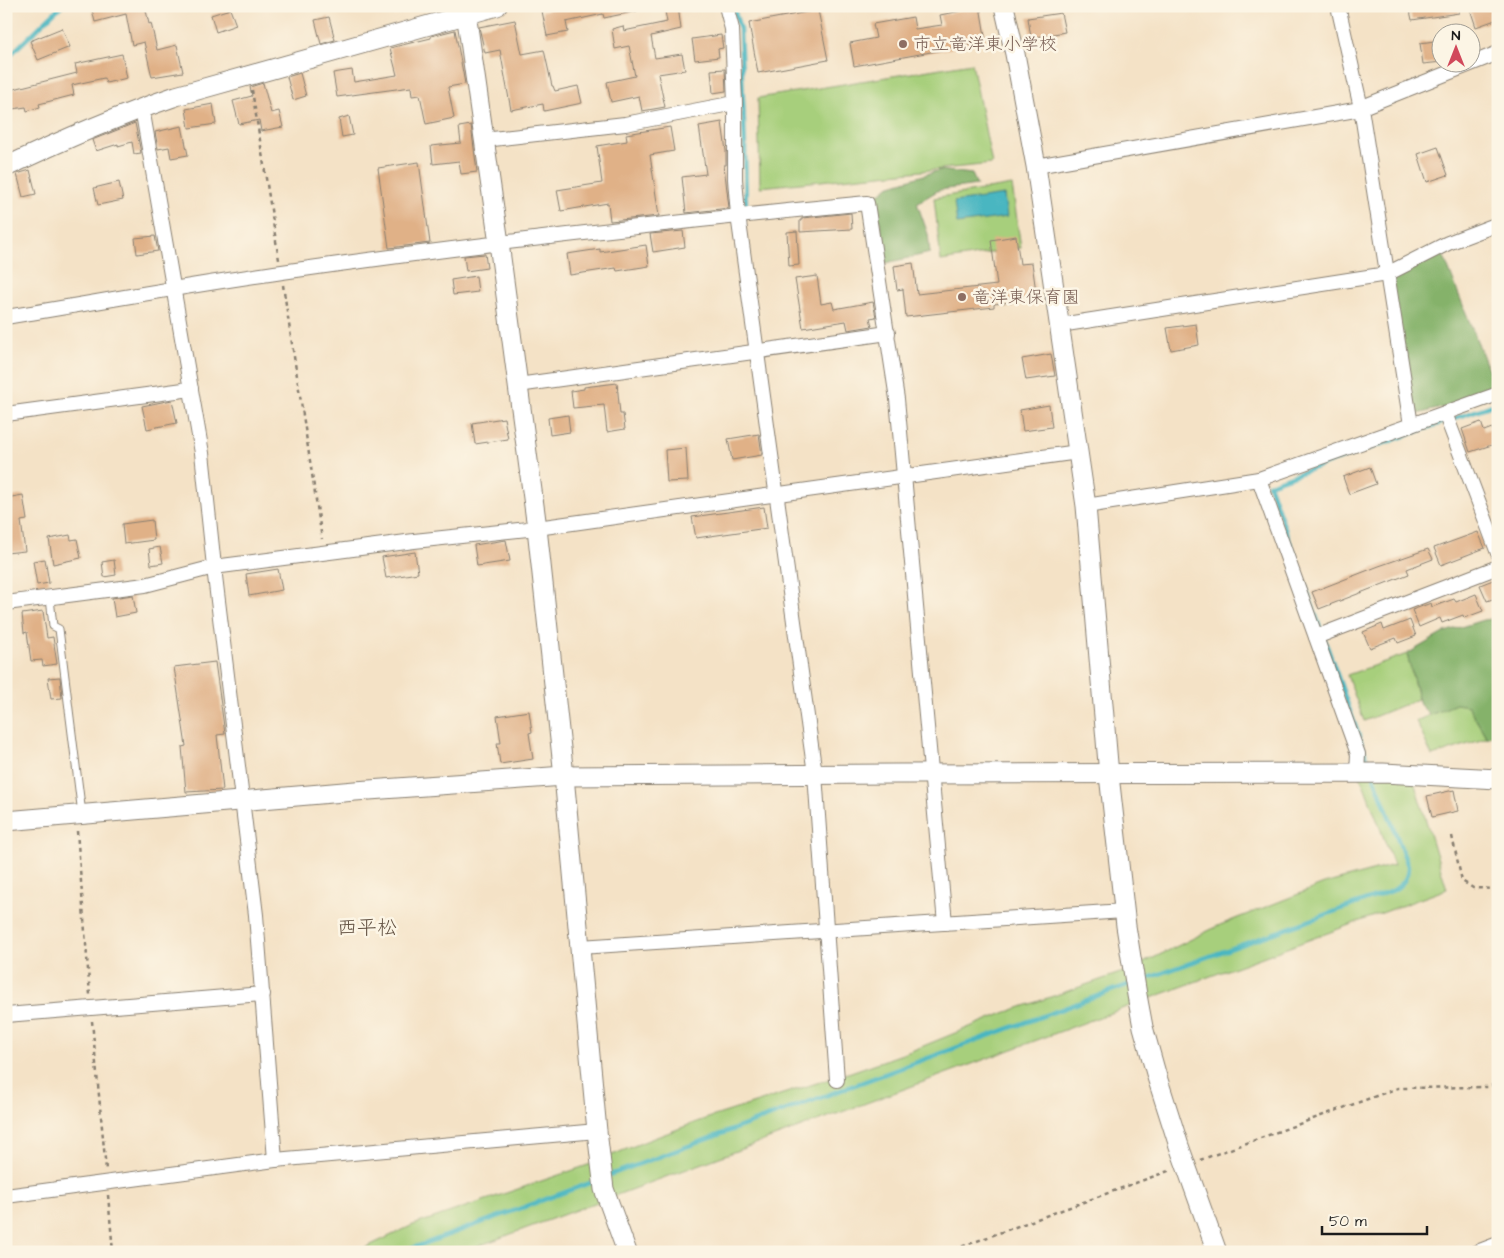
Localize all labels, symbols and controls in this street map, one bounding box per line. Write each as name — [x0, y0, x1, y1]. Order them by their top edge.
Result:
north arrow — [1432, 22, 1482, 72]
text: N — [1452, 26, 1461, 46]
place label: 市立竜洋東小学校 — [913, 32, 1057, 57]
marker: 市立竜洋東小学校 — [897, 38, 909, 50]
place label: 竜洋東保育園 — [972, 285, 1080, 310]
marker: 竜洋東保育園 — [956, 291, 968, 303]
district label: 西平松 — [337, 914, 397, 942]
scale bar — [1322, 1203, 1426, 1235]
text: 50 m — [1329, 1211, 1367, 1232]

